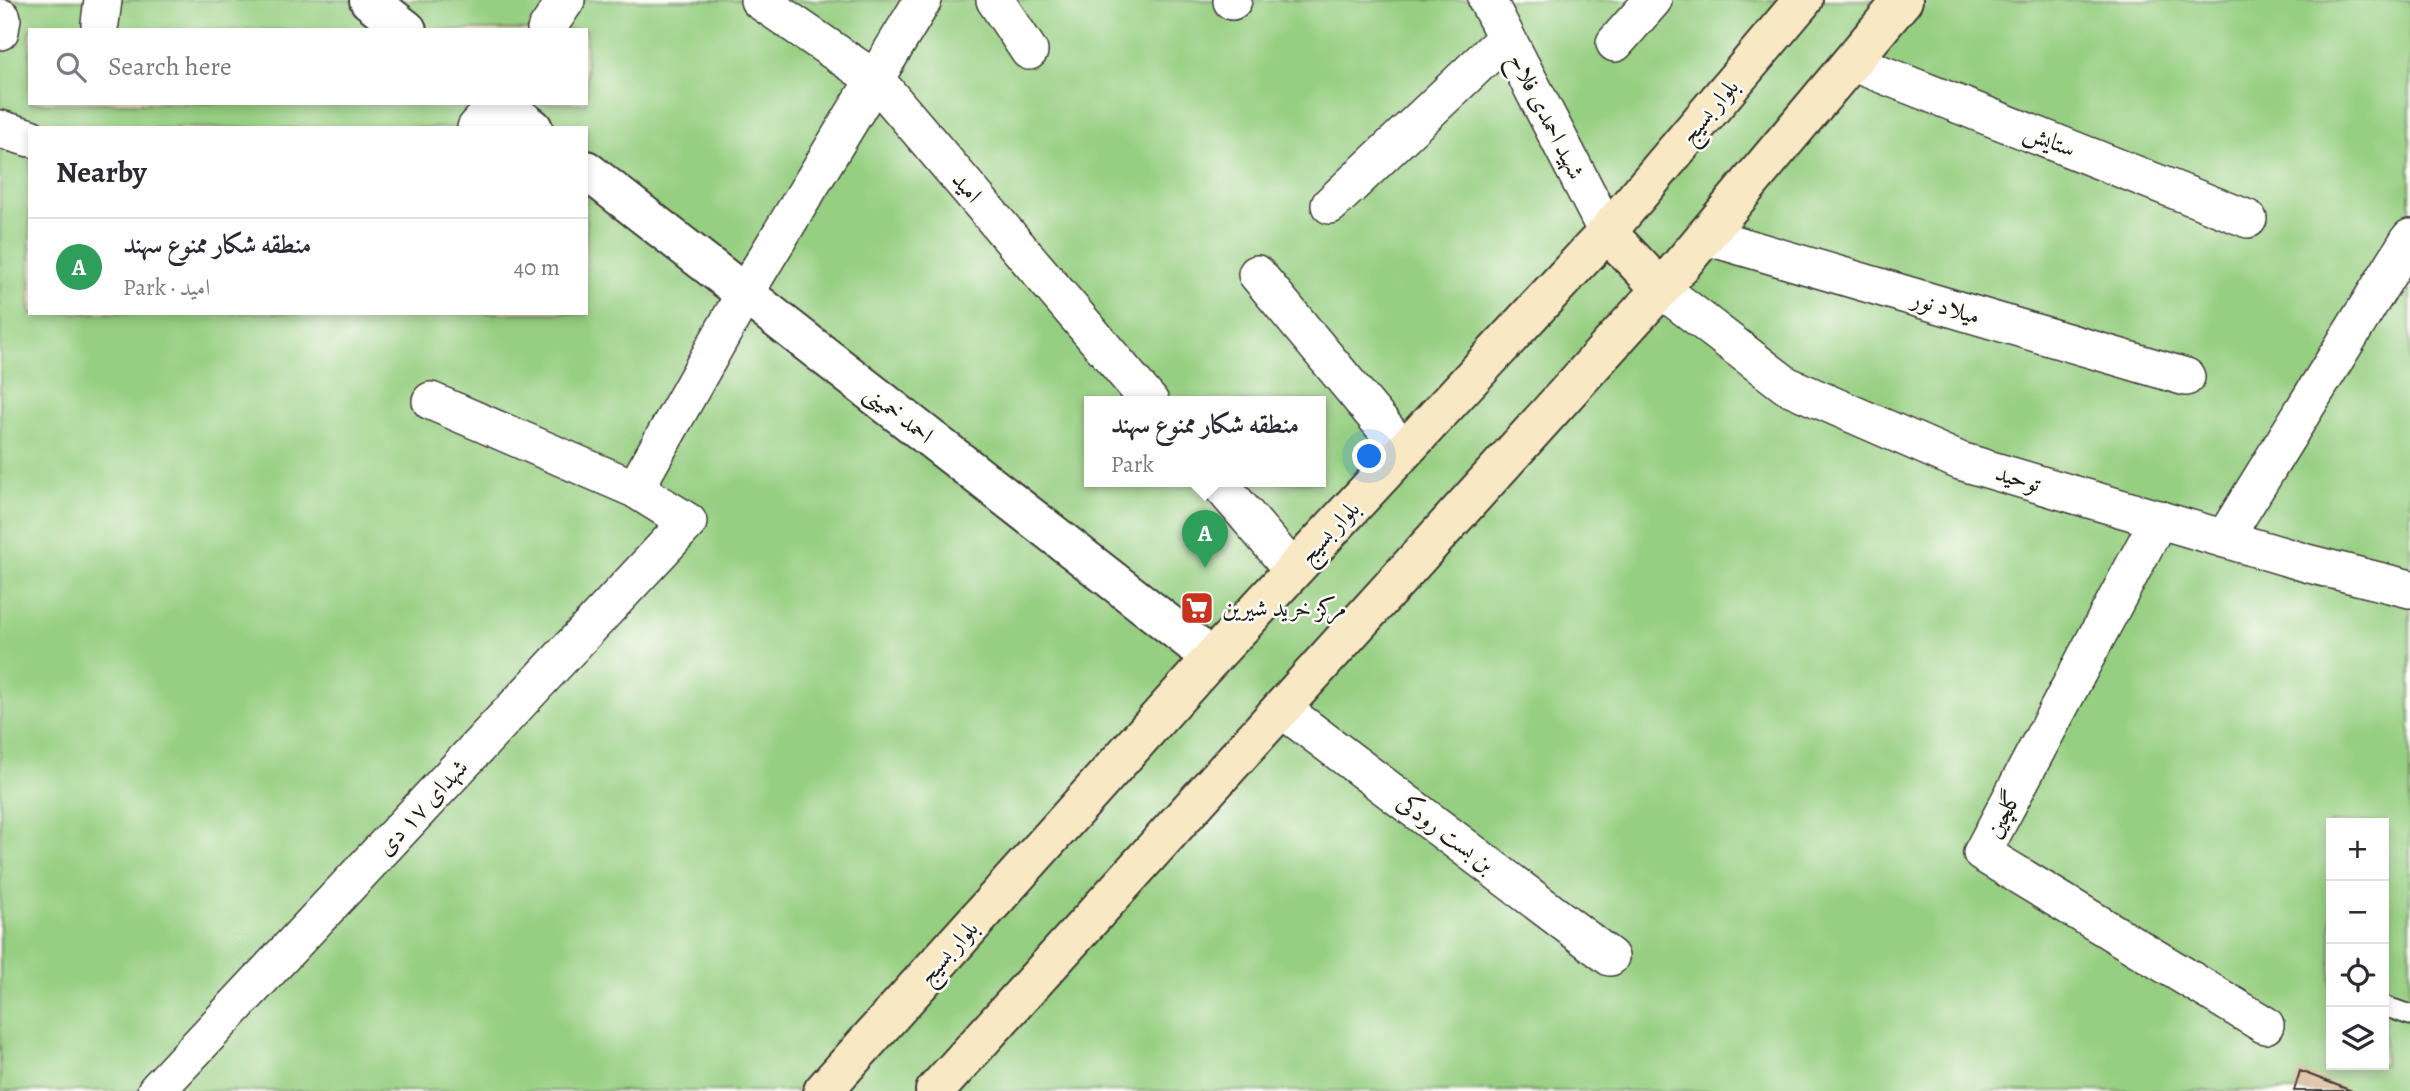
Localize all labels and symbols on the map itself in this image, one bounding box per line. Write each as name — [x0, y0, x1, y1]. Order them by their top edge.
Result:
street label: شهید احمدی فلاح — [1497, 47, 1593, 187]
street label: بلوار بسیج — [1672, 72, 1750, 154]
street label: ستایش — [2019, 115, 2081, 165]
street label: امید — [945, 165, 989, 209]
street label: میلاد نور — [1906, 281, 1984, 332]
street label: احمد خمینی — [857, 377, 940, 452]
your location — [1352, 439, 1386, 473]
street label: توحید — [1992, 456, 2045, 500]
street label: بلوار بسیج — [1291, 493, 1370, 574]
pin: A — [1182, 510, 1228, 568]
supermarket icon: مرکز خرید شیرین — [1178, 589, 1216, 627]
place label: مرکز خرید شیرین — [1222, 592, 1346, 625]
street label: شهدای ۱۷ دی — [369, 752, 475, 862]
street label: گلچین — [1977, 785, 2029, 843]
street label: بن بست رودکی — [1391, 786, 1502, 881]
street label: بلوار بسیج — [911, 913, 989, 994]

